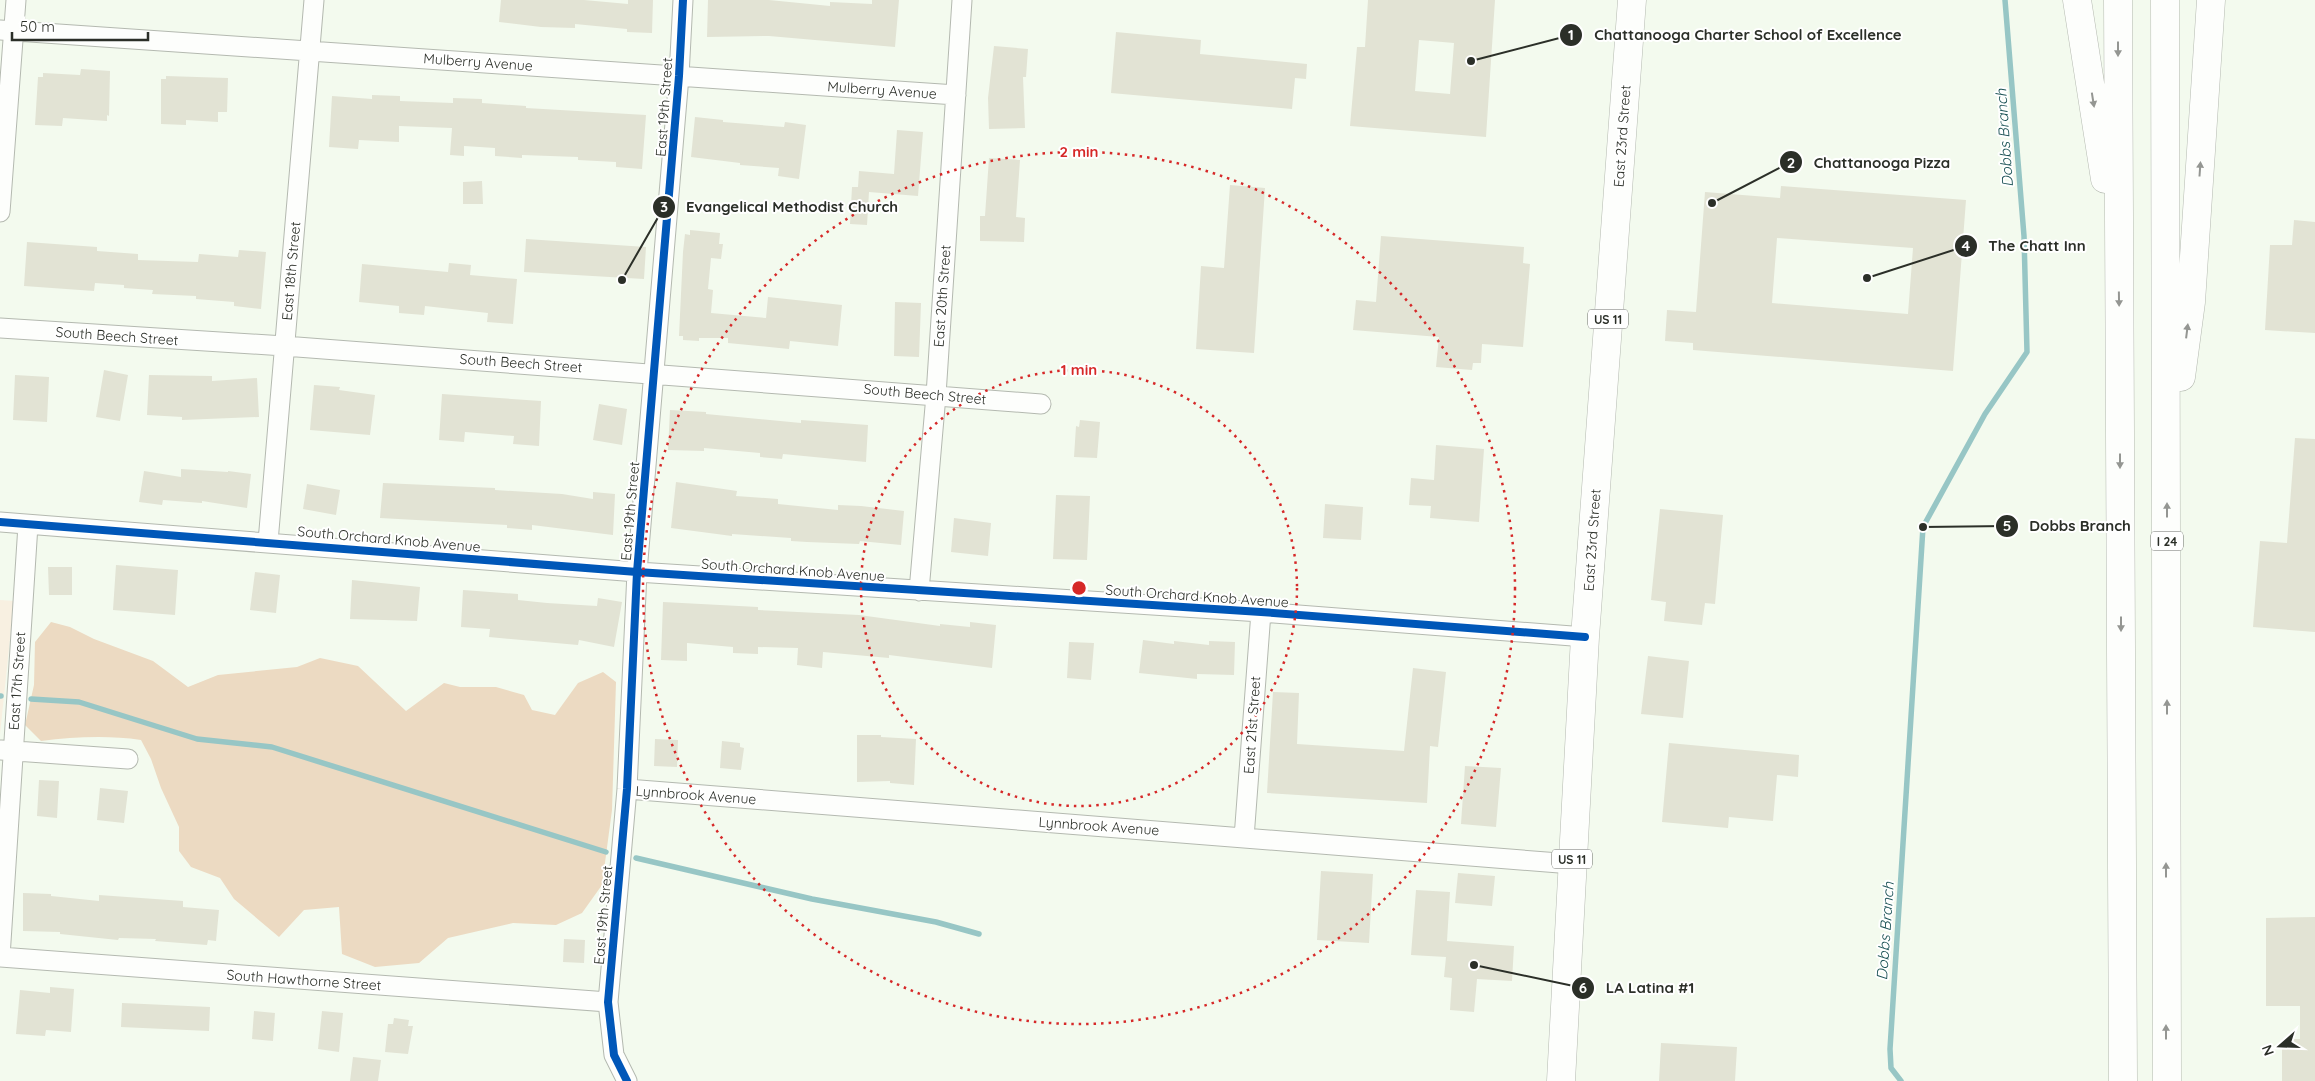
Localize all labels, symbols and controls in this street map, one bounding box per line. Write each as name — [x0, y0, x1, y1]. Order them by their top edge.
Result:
scale bar — [12, 10, 149, 42]
text: 50 m — [20, 17, 55, 36]
callout: Chattanooga Charter School of Excellence — [1559, 20, 1911, 50]
text: 1 — [1568, 25, 1574, 44]
text: Chattanooga Charter School of Excellence — [1594, 25, 1902, 44]
one-way arrow — [2114, 41, 2122, 57]
street label: Mulberry Avenue — [423, 49, 533, 75]
street label: East 19th Street — [652, 57, 676, 157]
street label: Mulberry Avenue — [827, 77, 937, 103]
street label: East 23rd Street — [1609, 84, 1635, 188]
water label: Dobbs Branch — [1991, 88, 2017, 188]
one-way arrow — [2089, 92, 2097, 108]
text: 2 min — [1059, 142, 1099, 161]
callout: Chattanooga Pizza — [1779, 147, 1960, 177]
text: 2 — [1787, 153, 1795, 172]
text: Chattanooga Pizza — [1814, 153, 1950, 172]
one-way arrow — [2196, 160, 2204, 176]
callout: Evangelical Methodist Church — [651, 192, 908, 222]
text: 3 — [660, 197, 668, 216]
text: Evangelical Methodist Church — [686, 197, 898, 216]
street label: East 18th Street — [278, 221, 304, 321]
callout: The Chatt Inn — [1953, 231, 2096, 261]
text: 4 — [1962, 236, 1971, 255]
text: The Chatt Inn — [1988, 236, 2086, 255]
street label: East 20th Street — [929, 244, 955, 348]
one-way arrow — [2115, 291, 2123, 307]
road number: US 11 — [1588, 310, 1628, 328]
one-way arrow — [2183, 322, 2191, 338]
street label: South Beech Street — [55, 323, 179, 349]
street label: South Beech Street — [459, 350, 583, 376]
text: 1 min — [1061, 360, 1097, 379]
street label: South Beech Street — [863, 380, 987, 408]
one-way arrow — [2116, 453, 2124, 469]
street label: East 19th Street — [617, 460, 643, 561]
street label: East 23rd Street — [1579, 488, 1605, 592]
one-way arrow — [2163, 502, 2171, 518]
callout: Dobbs Branch — [1995, 511, 2141, 541]
text: 5 — [2003, 516, 2011, 535]
text: Dobbs Branch — [2029, 516, 2131, 535]
street label: South Orchard Knob Avenue — [297, 522, 481, 556]
road number: I 24 — [2151, 532, 2183, 550]
street label: South Orchard Knob Avenue — [701, 555, 885, 585]
centre of rings — [1070, 579, 1088, 597]
street label: South Orchard Knob Avenue — [1105, 581, 1289, 611]
one-way arrow — [2117, 616, 2125, 632]
street label: East 17th Street — [5, 631, 29, 731]
street label: East 21st Street — [1240, 675, 1264, 774]
one-way arrow — [2163, 699, 2171, 715]
street label: Lynnbrook Avenue — [635, 782, 757, 808]
street label: Lynnbrook Avenue — [1038, 813, 1160, 839]
road number: US 11 — [1552, 850, 1592, 869]
one-way arrow — [2163, 862, 2171, 878]
street label: East 19th Street — [590, 864, 616, 965]
water label: Dobbs Branch — [1872, 881, 1898, 981]
street label: South Hawthorne Street — [226, 966, 382, 994]
callout: LA Latina #1 — [1570, 973, 1704, 1003]
text: 6 — [1579, 978, 1587, 997]
text: LA Latina #1 — [1606, 978, 1694, 997]
north arrow — [2255, 1021, 2305, 1071]
one-way arrow — [2162, 1024, 2170, 1040]
text: N — [2258, 1043, 2278, 1058]

